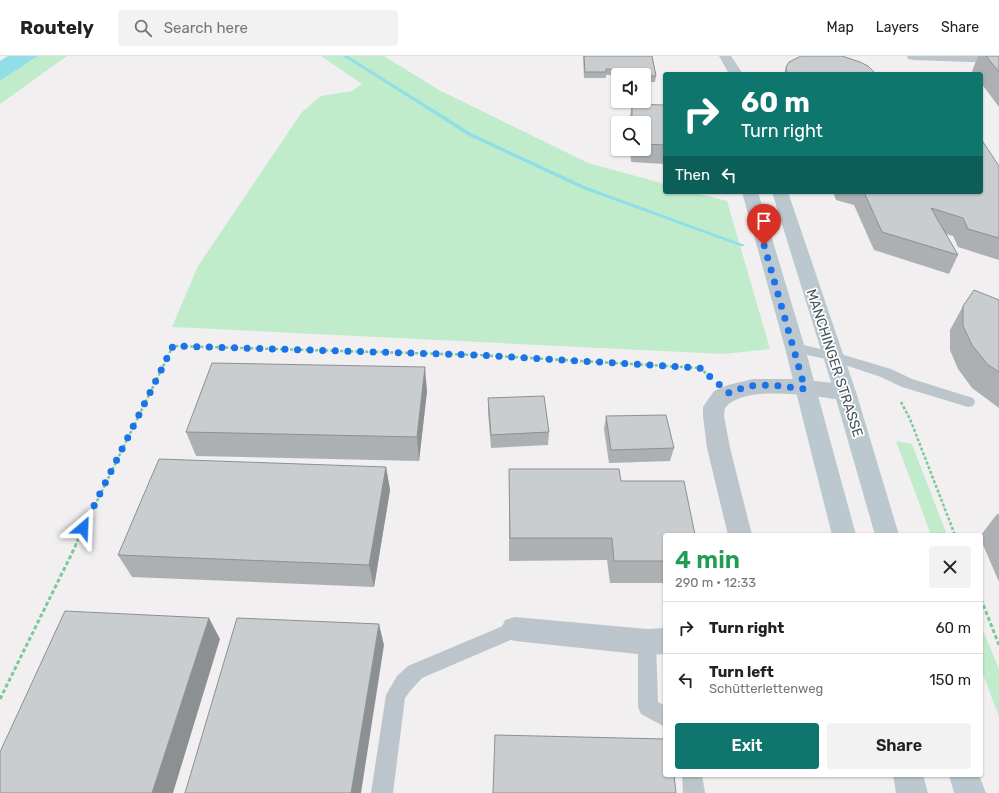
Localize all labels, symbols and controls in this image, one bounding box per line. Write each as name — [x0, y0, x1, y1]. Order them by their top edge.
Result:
search box — [118, 10, 398, 46]
text: Routely — [20, 16, 94, 39]
icon: search — [132, 17, 154, 39]
text: Search here — [164, 19, 248, 37]
text: Map — [827, 19, 854, 36]
text: Layers — [876, 19, 919, 36]
text: Share — [941, 19, 979, 36]
map controls — [611, 68, 651, 156]
button: sound — [611, 68, 651, 108]
text: 60 m — [741, 86, 810, 119]
icon: right — [675, 88, 727, 140]
button: search — [611, 116, 651, 156]
text: Turn right — [741, 120, 823, 142]
icon: left — [718, 164, 740, 186]
text: Then — [675, 166, 710, 184]
pin — [747, 204, 781, 245]
icon: arrive — [753, 210, 775, 232]
street label: MANCHINGER STRASSE — [803, 287, 867, 439]
position arrow — [62, 507, 104, 549]
text: 4 min — [675, 546, 740, 574]
button: close — [929, 546, 971, 588]
text: 290 m · 12:33 — [675, 575, 756, 590]
icon: right — [675, 617, 697, 639]
text: Turn right — [709, 619, 784, 637]
text: 60 m — [935, 619, 971, 637]
text: Turn left — [709, 663, 774, 681]
icon: left — [675, 669, 697, 691]
text: 150 m — [929, 671, 971, 689]
text: Schütterlettenweg — [709, 681, 823, 696]
button: Exit — [675, 723, 819, 769]
button: Share — [827, 723, 971, 769]

